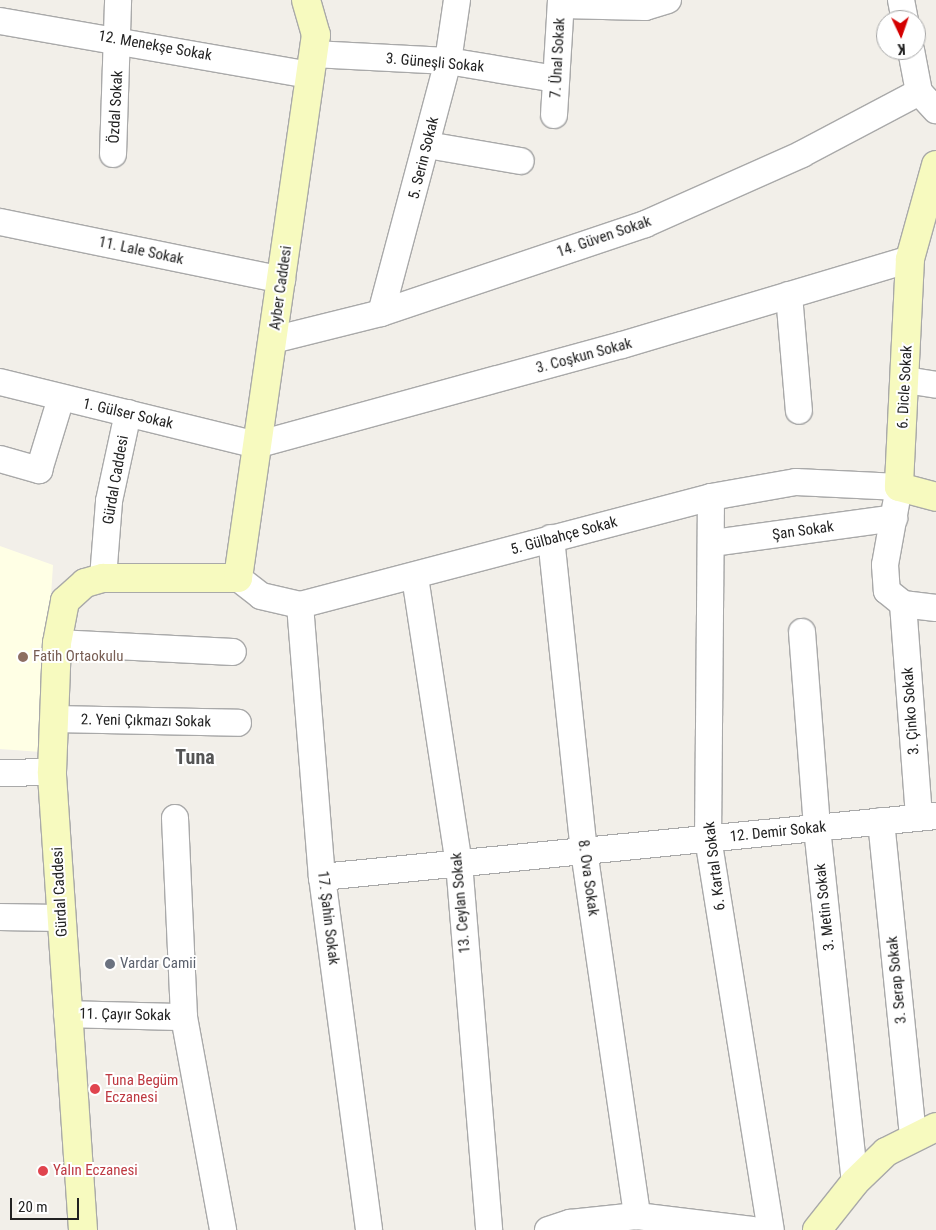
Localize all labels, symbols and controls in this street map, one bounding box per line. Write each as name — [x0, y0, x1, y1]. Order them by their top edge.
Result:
north arrow — [876, 10, 926, 60]
street label: 7. Ünal Sokak — [547, 17, 569, 99]
street label: 12. Menekşe Sokak — [97, 27, 213, 65]
text: K — [897, 41, 906, 57]
street label: 3. Güneşli Sokak — [385, 50, 485, 76]
street label: Özdal Sokak — [105, 70, 127, 144]
street label: 5. Serin Sokak — [405, 115, 443, 201]
street label: 14. Güven Sokak — [555, 212, 653, 262]
street label: 11. Lale Sokak — [97, 233, 185, 269]
street label: Ayber Caddesi — [266, 245, 296, 331]
street label: 3. Coşkun Sokak — [534, 335, 634, 377]
street label: 6. Dicle Sokak — [894, 345, 916, 429]
street label: 1. Gülser Sokak — [81, 395, 175, 433]
street label: Gürdal Caddesi — [99, 434, 133, 526]
street label: 5. Gülbahçe Sokak — [509, 513, 619, 559]
street label: Şan Sokak — [771, 518, 835, 544]
place label: Fatih Ortaokulu — [33, 648, 124, 666]
marker: Fatih Ortaokulu — [17, 651, 29, 663]
street label: 3. Çinko Sokak — [899, 667, 923, 755]
street label: 2. Yeni Çıkmazı Sokak — [81, 711, 211, 731]
district label: Tuna — [175, 745, 215, 769]
street label: 12. Demir Sokak — [729, 818, 827, 846]
street label: 6. Kartal Sokak — [701, 820, 729, 912]
street label: 8. Ova Sokak — [574, 839, 602, 917]
street label: Gürdal Caddesi — [49, 847, 71, 937]
street label: 13. Ceylan Sokak — [448, 852, 474, 954]
street label: 3. Metin Sokak — [811, 862, 839, 952]
street label: 17. Şahin Sokak — [313, 870, 343, 966]
street label: 3. Serap Sokak — [883, 935, 911, 1025]
place label: Vardar Camii — [120, 955, 196, 973]
marker: Vardar Camii — [104, 958, 116, 970]
street label: 11. Çayır Sokak — [79, 1005, 171, 1025]
place label: Tuna Begüm Eczanesi — [105, 1071, 178, 1106]
marker: Tuna Begüm Eczanesi — [89, 1083, 101, 1095]
place label: Yalın Eczanesi — [53, 1162, 138, 1180]
marker: Yalın Eczanesi — [37, 1165, 49, 1177]
scale bar — [12, 1188, 81, 1220]
text: 20 m — [18, 1198, 48, 1216]

